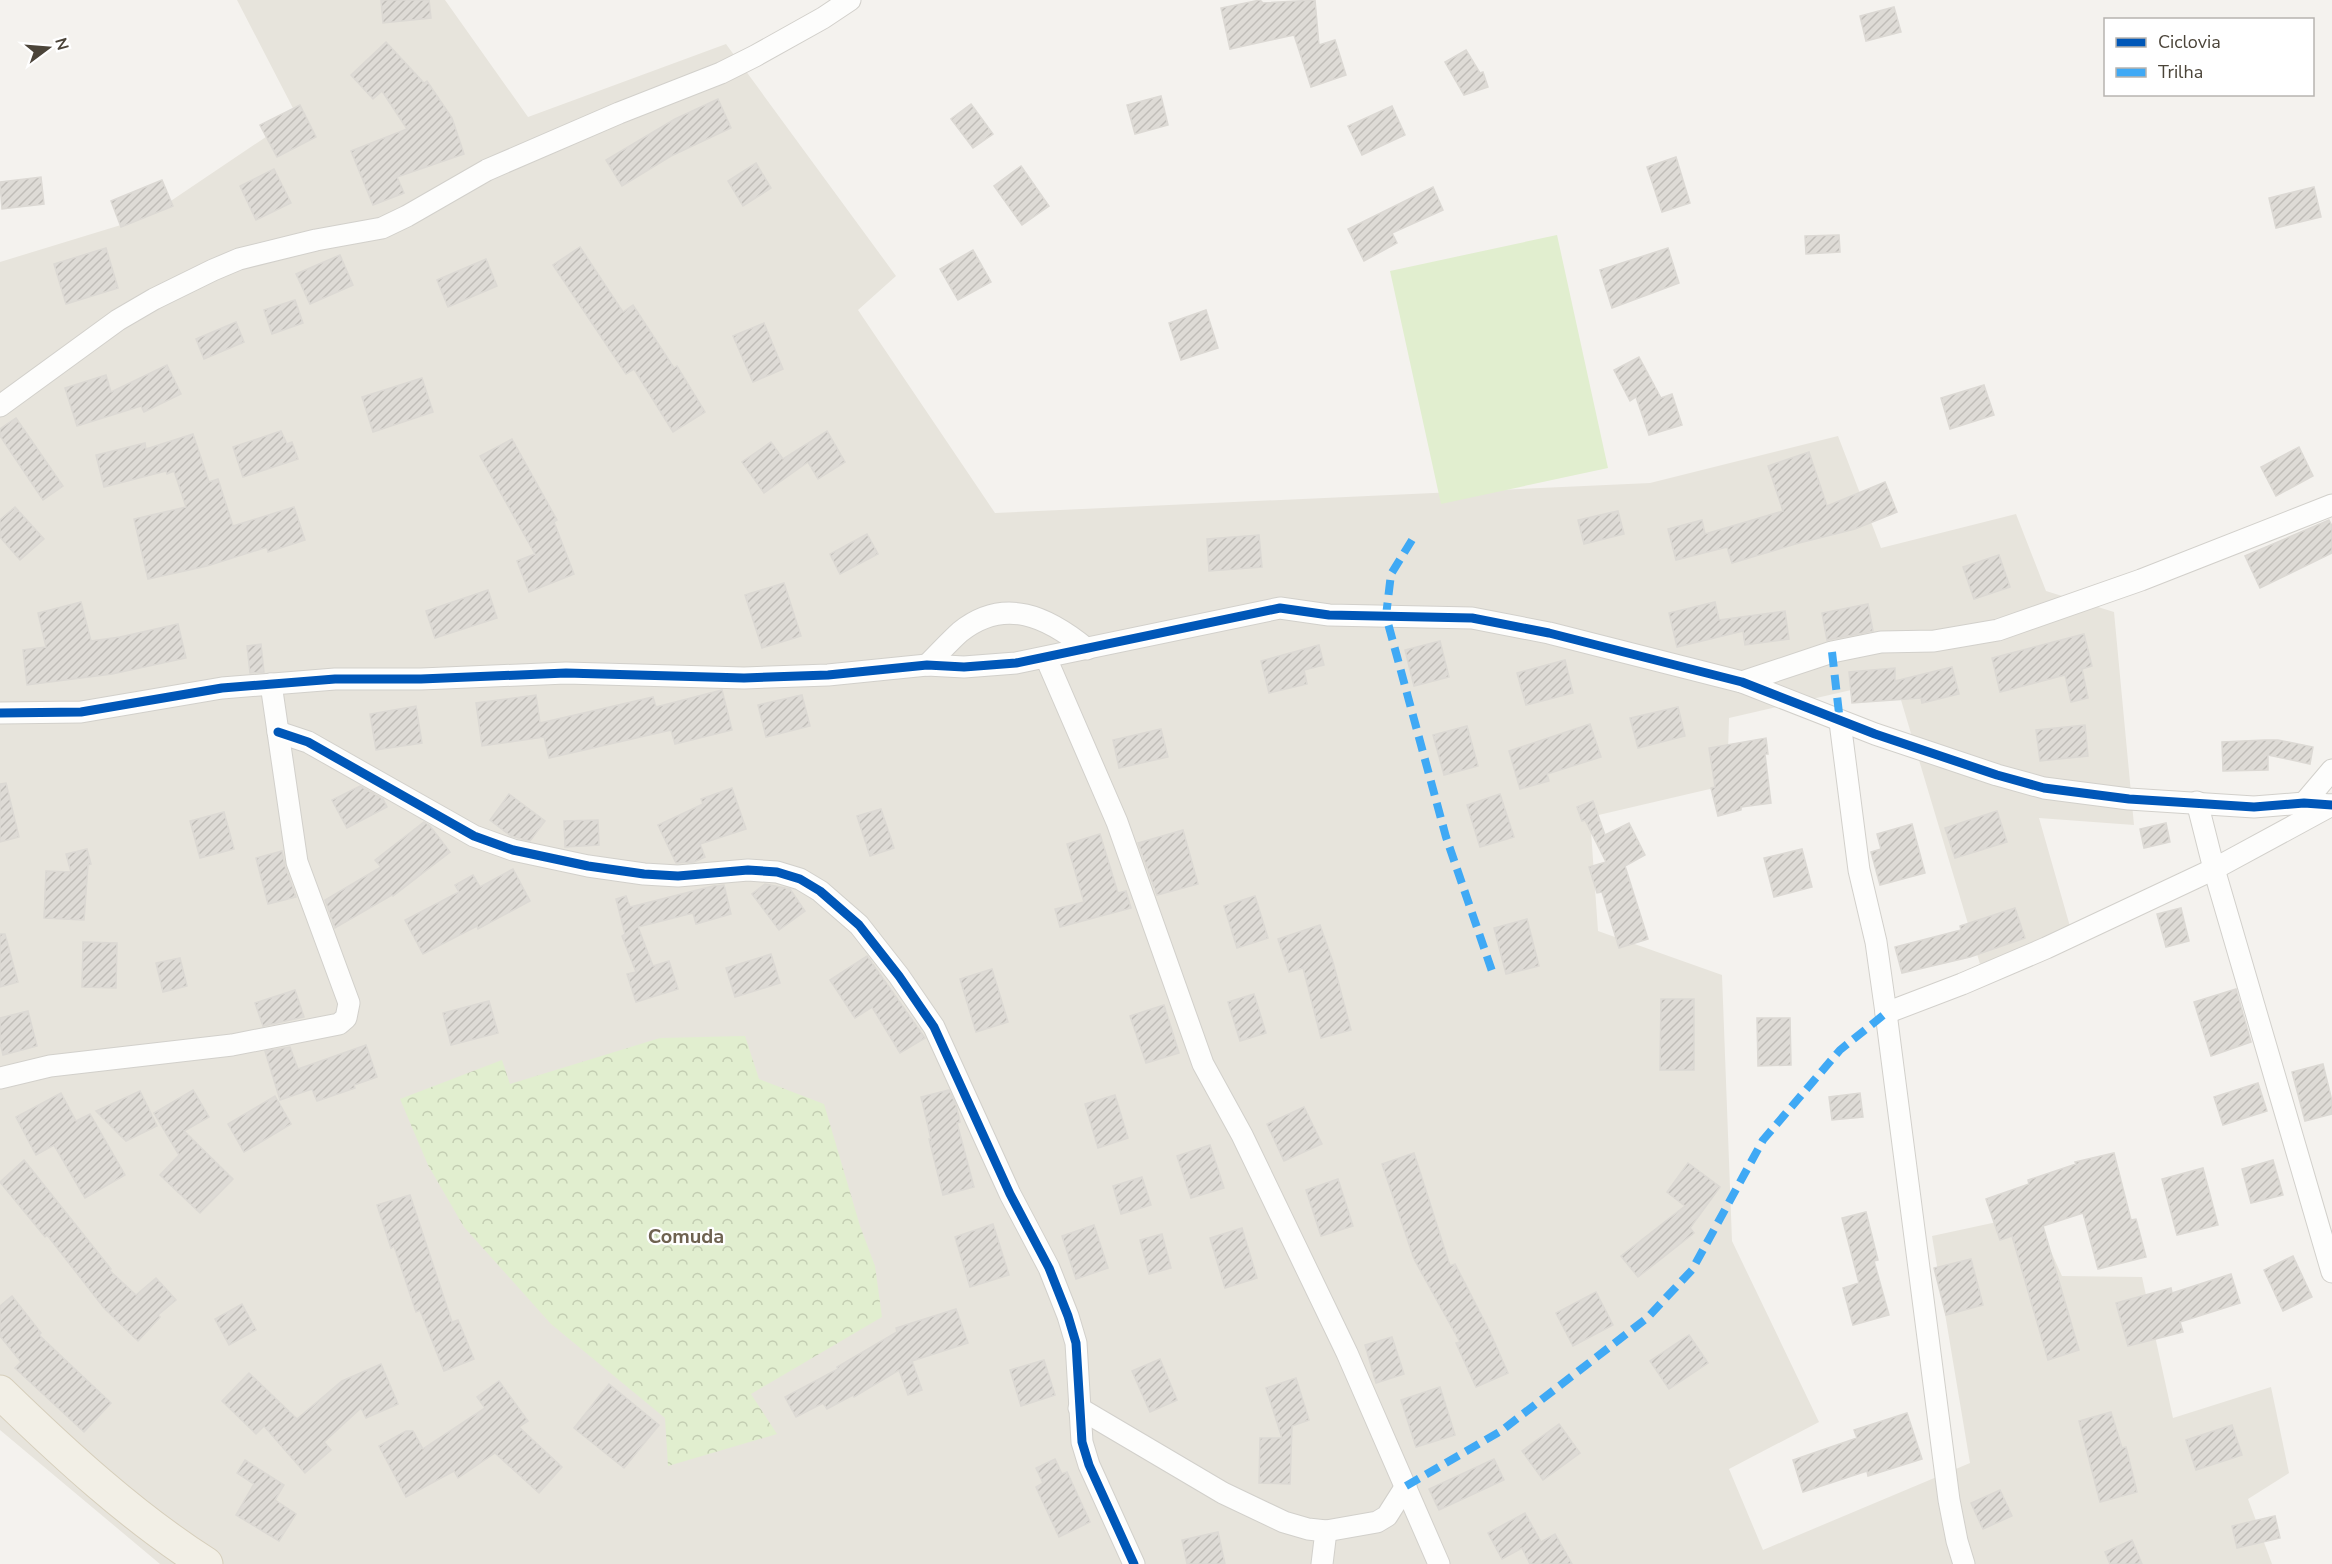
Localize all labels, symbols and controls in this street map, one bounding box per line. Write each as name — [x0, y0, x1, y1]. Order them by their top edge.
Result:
north arrow — [18, 18, 78, 78]
legend — [2104, 18, 2314, 96]
text: Ciclovia — [2158, 30, 2221, 54]
text: N — [49, 35, 74, 53]
text: Trilha — [2158, 60, 2203, 84]
district label: Comuda — [648, 1223, 724, 1250]

